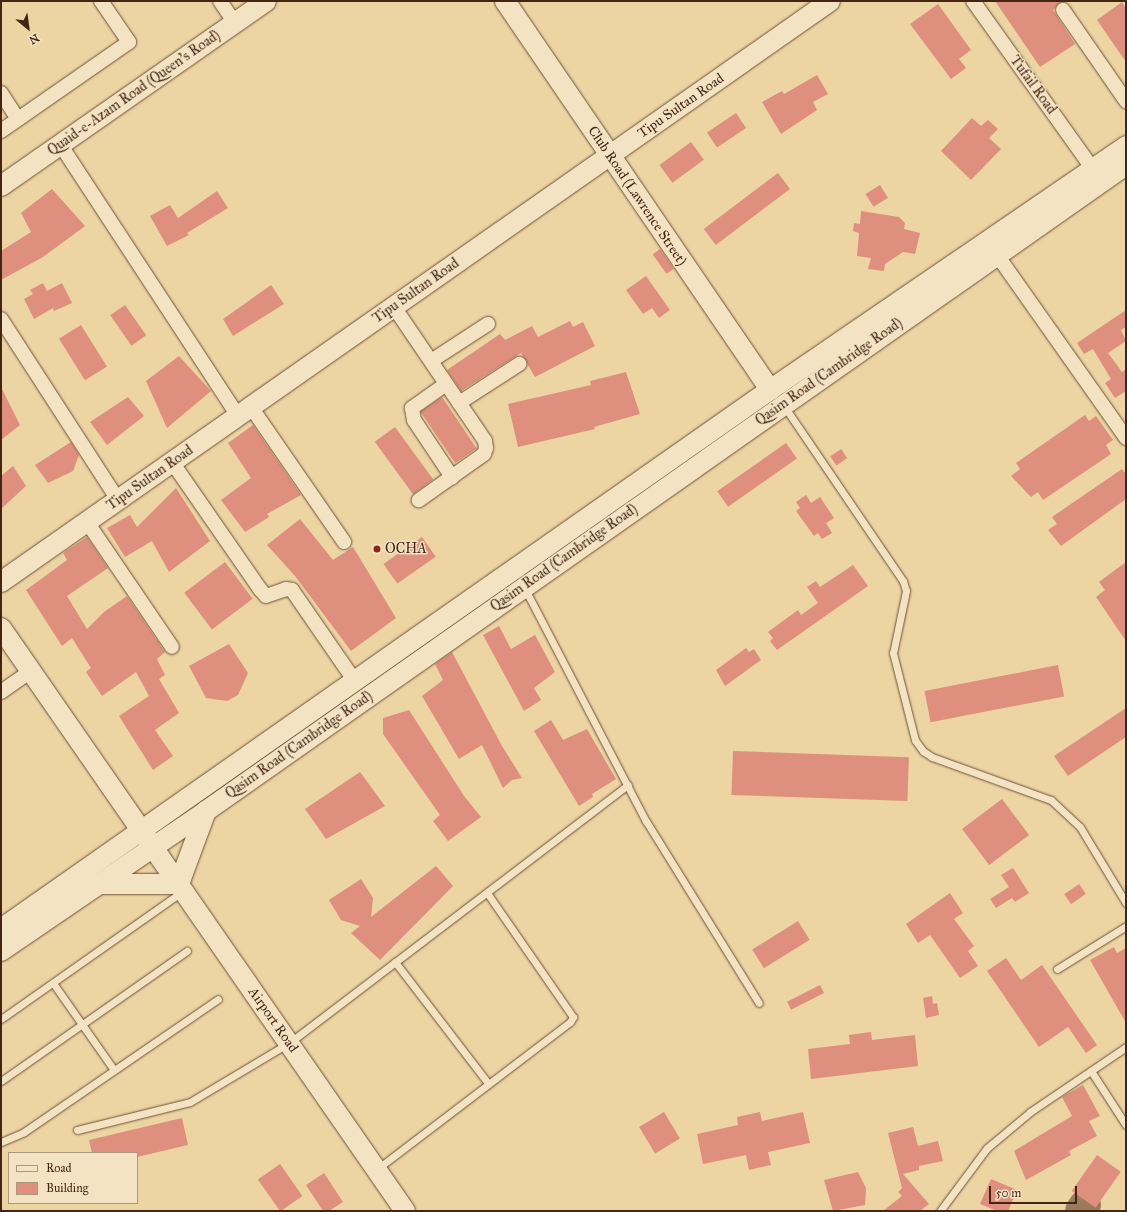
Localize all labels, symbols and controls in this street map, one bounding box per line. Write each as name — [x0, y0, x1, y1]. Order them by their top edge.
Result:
north arrow — [8, 8, 48, 48]
street label: Quaid-e-Azam Road (Queen's Road) — [45, 27, 223, 159]
text: N — [27, 31, 41, 47]
street label: Tufail Road — [1006, 53, 1060, 117]
street label: Tipu Sultan Road — [635, 70, 727, 142]
street label: Club Road (Lawrence Street) — [584, 123, 690, 269]
street label: Tipu Sultan Road — [370, 255, 462, 327]
street label: Qasim Road (Cambridge Road) — [752, 315, 906, 429]
street label: Tipu Sultan Road — [104, 442, 196, 514]
street label: Qasim Road (Cambridge Road) — [487, 501, 641, 615]
place label: OCHA — [385, 541, 427, 557]
marker: OCHA — [372, 544, 382, 554]
street label: Qasim Road (Cambridge Road) — [222, 688, 376, 802]
street label: Airport Road — [244, 984, 302, 1056]
legend — [8, 1152, 138, 1204]
text: Road — [46, 1161, 72, 1175]
scale bar — [991, 1178, 1079, 1204]
text: Building — [46, 1181, 88, 1195]
text: 50 m — [996, 1186, 1021, 1200]

